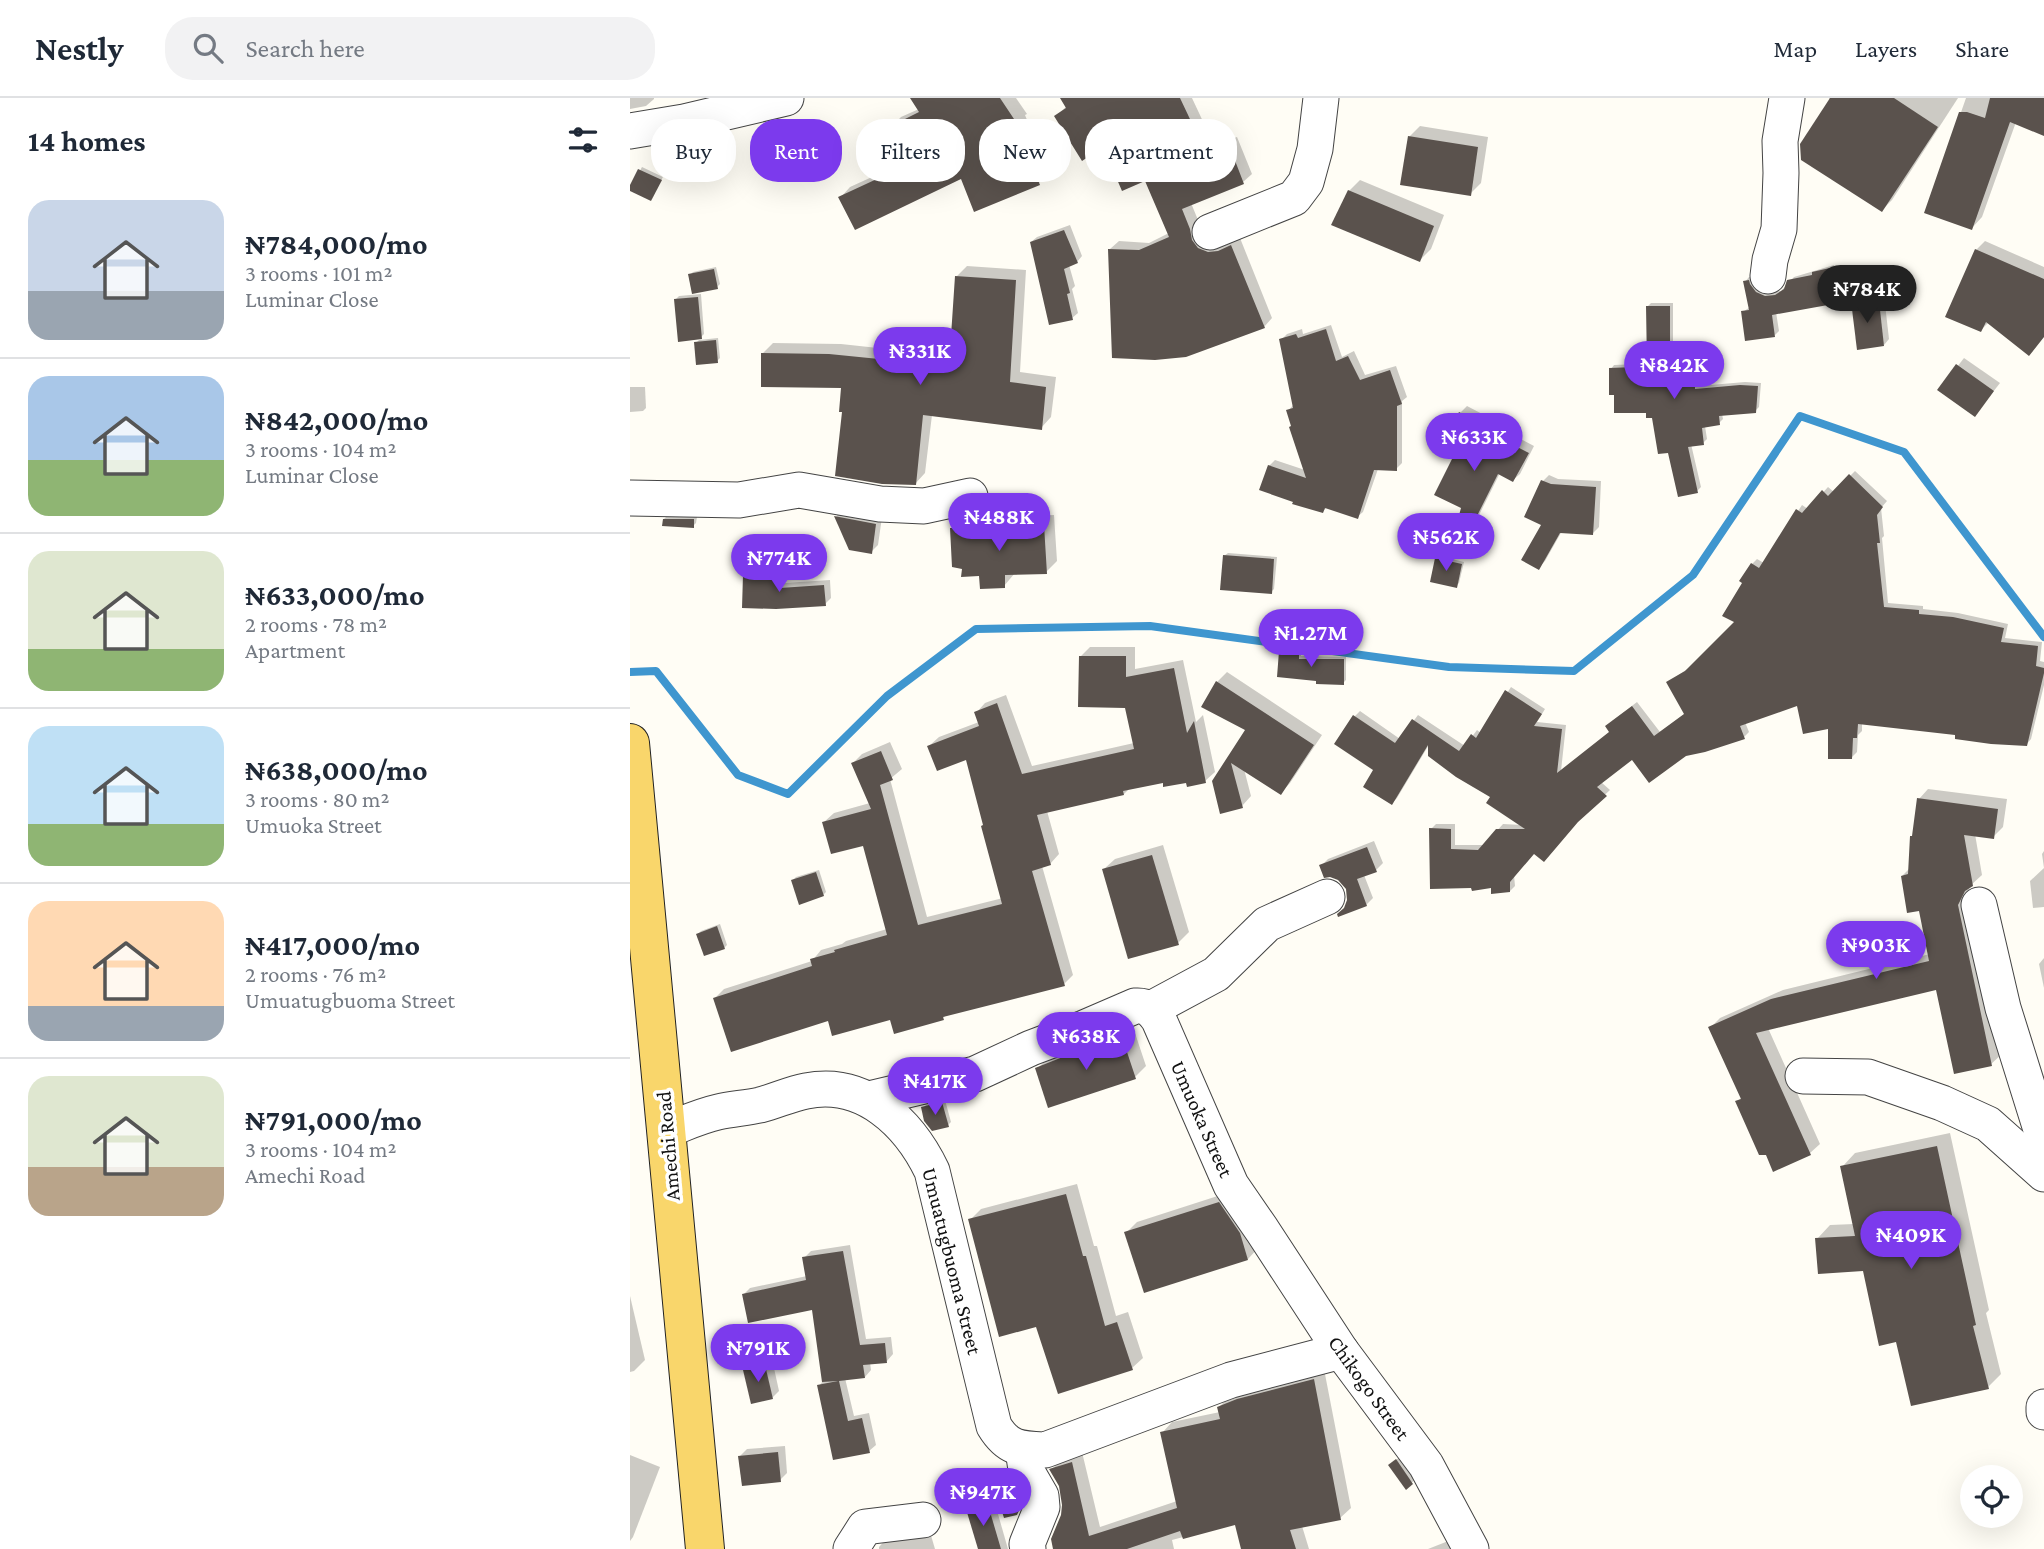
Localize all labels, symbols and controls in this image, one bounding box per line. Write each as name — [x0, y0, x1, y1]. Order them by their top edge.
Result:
search box — [165, 17, 655, 80]
icon: search — [189, 29, 227, 67]
text: Nestly — [35, 30, 123, 67]
text: Search here — [245, 34, 365, 63]
text: Map — [1773, 35, 1817, 62]
text: Layers — [1855, 35, 1917, 62]
text: Share — [1955, 35, 2009, 62]
chip: Buy — [651, 119, 736, 182]
chip: Rent — [750, 119, 842, 182]
chip: Filters — [856, 119, 965, 182]
chip: New — [979, 119, 1071, 182]
chip: Apartment — [1085, 119, 1237, 182]
icon: filters — [564, 121, 602, 159]
text: 14 homes — [28, 124, 146, 157]
text: ₦784,000/mo — [245, 227, 428, 260]
icon: home — [84, 228, 168, 312]
text: 3 rooms · 101 m² — [245, 260, 392, 286]
pin: ₦784K — [1818, 266, 1916, 325]
text: ₦784K — [1833, 275, 1901, 301]
text: Luminar Close — [245, 286, 379, 312]
pin: ₦331K — [871, 328, 969, 387]
text: ₦331K — [889, 337, 951, 363]
pin: ₦842K — [1625, 342, 1723, 401]
text: ₦842K — [1640, 351, 1708, 377]
text: ₦842,000/mo — [245, 403, 428, 436]
icon: home — [84, 404, 168, 488]
pin: ₦633K — [1425, 414, 1523, 473]
text: ₦633K — [1442, 423, 1506, 449]
text: 3 rooms · 104 m² — [245, 436, 397, 462]
text: Luminar Close — [245, 462, 379, 488]
pin: ₦488K — [950, 494, 1048, 553]
text: ₦488K — [964, 503, 1034, 529]
pin: ₦562K — [1397, 514, 1495, 573]
text: ₦562K — [1413, 523, 1479, 549]
pin: ₦774K — [730, 534, 828, 594]
text: ₦774K — [747, 544, 811, 570]
text: ₦633,000/mo — [245, 578, 425, 611]
icon: home — [84, 579, 168, 663]
pin: ₦1.27M — [1254, 610, 1368, 669]
text: 2 rooms · 78 m² — [245, 611, 387, 637]
text: ₦1.27M — [1275, 619, 1347, 645]
text: Apartment — [245, 637, 345, 663]
text: ₦638,000/mo — [245, 753, 428, 786]
icon: home — [84, 754, 168, 838]
text: 3 rooms · 80 m² — [245, 786, 390, 812]
text: Umuoka Street — [245, 812, 382, 838]
pin: ₦903K — [1827, 922, 1925, 981]
text: ₦417,000/mo — [245, 928, 420, 961]
icon: home — [84, 929, 168, 1013]
text: ₦903K — [1842, 931, 1910, 957]
text: 2 rooms · 76 m² — [245, 961, 386, 987]
text: Umuatugbuoma Street — [245, 987, 455, 1013]
pin: ₦638K — [1037, 1012, 1135, 1072]
text: ₦638K — [1052, 1022, 1120, 1048]
street label: Umuoka Street — [1166, 1057, 1239, 1182]
pin: ₦417K — [886, 1058, 984, 1117]
text: ₦417K — [904, 1067, 966, 1093]
street label: Amechi Road — [651, 1090, 685, 1202]
text: ₦791,000/mo — [245, 1103, 422, 1136]
icon: home — [84, 1104, 168, 1188]
text: 3 rooms · 104 m² — [245, 1136, 397, 1162]
text: Amechi Road — [245, 1162, 365, 1188]
street label: Umuatugbuoma Street — [917, 1165, 987, 1358]
pin: ₦409K — [1862, 1212, 1960, 1271]
text: ₦409K — [1876, 1221, 1946, 1247]
pin: ₦791K — [709, 1324, 807, 1384]
street label: Chikogo Street — [1323, 1331, 1415, 1446]
text: ₦791K — [727, 1334, 789, 1360]
map controls — [1960, 1465, 2023, 1528]
button: locate — [1960, 1465, 2023, 1528]
pin: ₦947K — [934, 1468, 1032, 1528]
text: ₦947K — [950, 1478, 1016, 1504]

